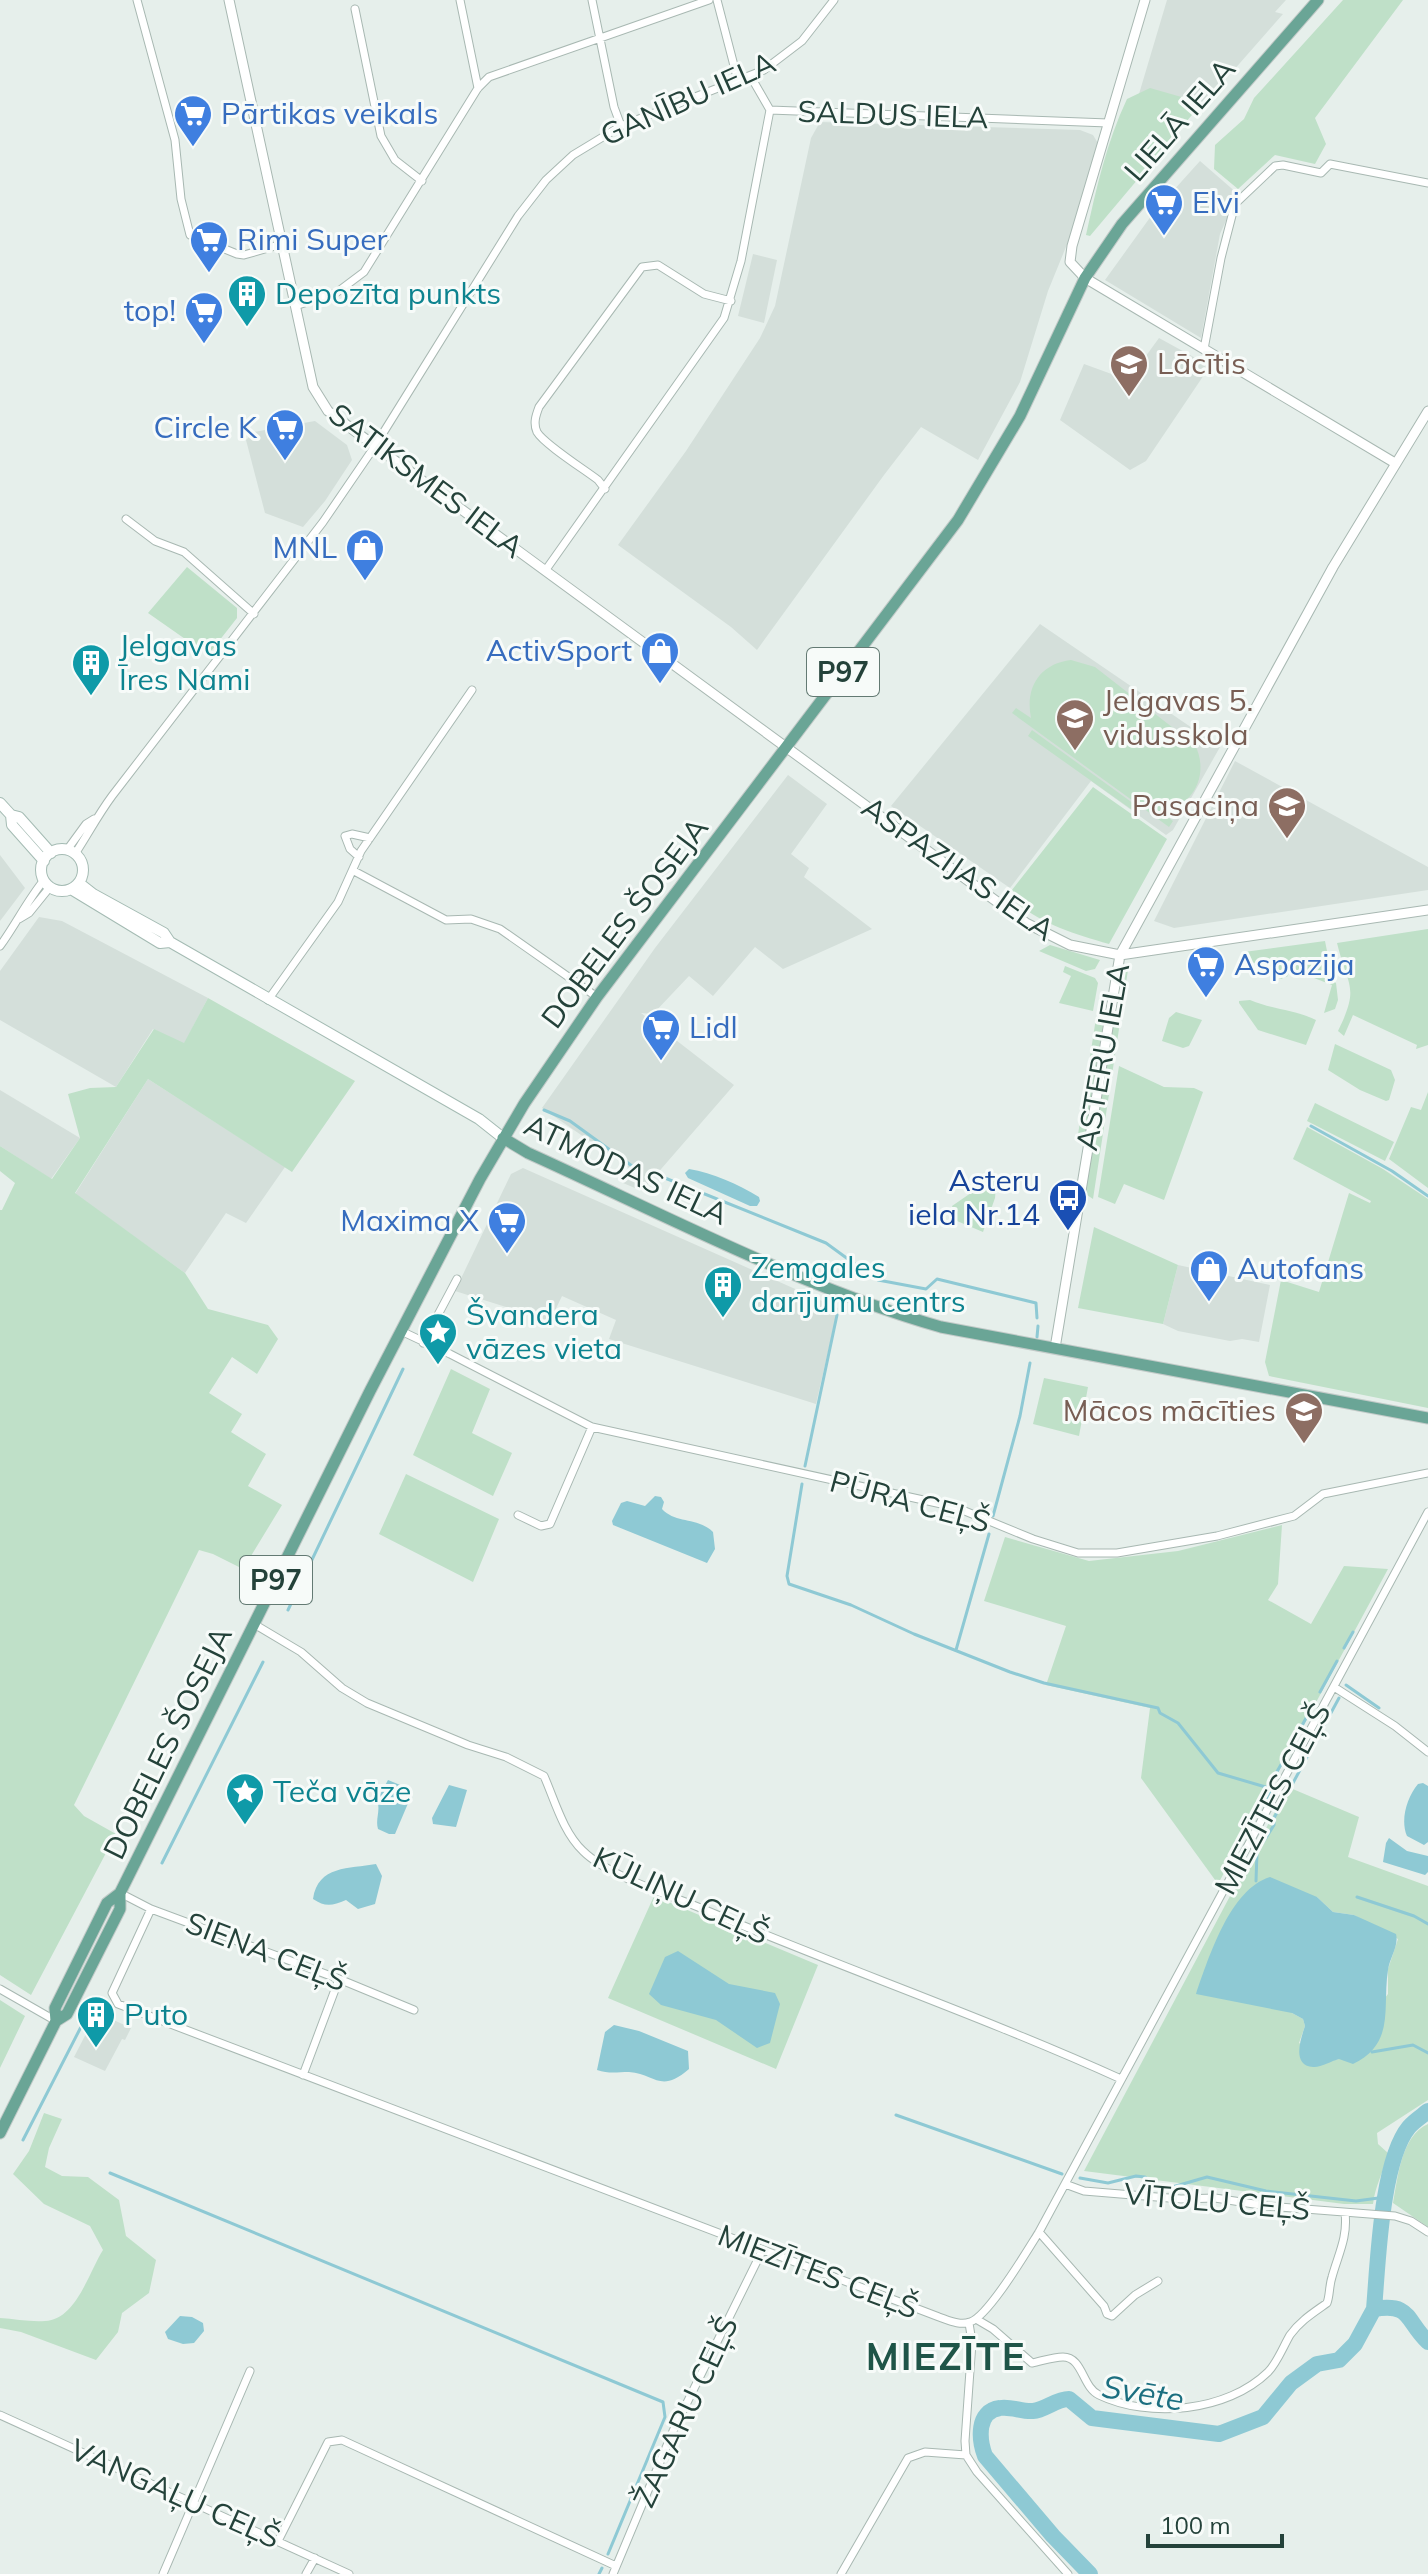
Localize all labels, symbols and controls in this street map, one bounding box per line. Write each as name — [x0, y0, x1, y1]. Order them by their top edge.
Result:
street label: GANĪBU IELA — [594, 43, 781, 154]
street label: LIELĀ IELA — [1116, 50, 1243, 189]
street label: SALDUS IELA — [797, 92, 989, 136]
supermarket icon: Pārtikas veikals — [172, 93, 214, 148]
place label: Pārtikas veikals — [221, 94, 438, 132]
supermarket icon: Elvi — [1143, 182, 1185, 237]
place label: Elvi — [1192, 183, 1240, 221]
supermarket icon: Rimi Super — [188, 219, 230, 274]
place label: Rimi Super — [237, 220, 388, 258]
building icon: Depozīta punkts — [226, 273, 268, 328]
place label: Depozīta punkts — [275, 274, 501, 312]
supermarket icon: top! — [183, 290, 225, 345]
place label: top! — [124, 291, 176, 329]
school or university icon: Lācītis — [1108, 343, 1150, 398]
place label: Lācītis — [1157, 344, 1246, 382]
street label: SATIKSMES IELA — [322, 395, 531, 566]
supermarket icon: Circle K — [264, 407, 306, 462]
place label: Circle K — [153, 408, 258, 446]
shop icon: MNL — [344, 527, 386, 582]
place label: MNL — [273, 528, 337, 566]
place label: Jelgavas Īres Nami — [117, 626, 250, 698]
shop icon: ActivSport — [639, 630, 681, 685]
place label: ActivSport — [486, 631, 632, 669]
building icon: Jelgavas Īres Nami — [70, 642, 112, 697]
road number: P97 — [807, 648, 879, 696]
place label: Jelgavas 5. vidusskola — [1103, 681, 1253, 753]
school or university icon: Jelgavas 5. vidusskola — [1054, 697, 1096, 752]
school or university icon: Pasaciņa — [1266, 785, 1308, 840]
place label: Pasaciņa — [1132, 786, 1259, 825]
street label: ASPAZIJAS IELA — [855, 788, 1062, 949]
street label: DOBELES ŠOSEJA — [533, 810, 716, 1035]
supermarket icon: Aspazija — [1185, 944, 1227, 999]
place label: Aspazija — [1234, 945, 1355, 983]
street label: ASTERU IELA — [1067, 960, 1137, 1153]
supermarket icon: Lidl — [640, 1007, 682, 1062]
place label: Lidl — [689, 1008, 738, 1046]
street label: ATMODAS IELA — [519, 1105, 734, 1233]
place label: Asteru iela Nr.14 — [908, 1161, 1040, 1233]
bus stop icon: Asteru iela Nr.14 — [1047, 1177, 1089, 1232]
supermarket icon: Maxima X — [486, 1200, 528, 1255]
place label: Maxima X — [340, 1201, 479, 1239]
place label: Zemgales darījumu centrs — [751, 1248, 966, 1320]
shop icon: Autofans — [1188, 1248, 1230, 1303]
place label: Autofans — [1237, 1249, 1364, 1287]
building icon: Zemgales darījumu centrs — [702, 1264, 744, 1319]
place label: Švandera vāzes vieta — [466, 1295, 622, 1367]
place icon: Švandera vāzes vieta — [417, 1311, 459, 1366]
school or university icon: Mācos mācīties — [1283, 1390, 1325, 1445]
place label: Mācos mācīties — [1063, 1391, 1276, 1429]
street label: PŪRA CEĻŠ — [826, 1461, 995, 1542]
road number: P97 — [240, 1556, 312, 1604]
street label: DOBELES ŠOSEJA — [94, 1620, 240, 1865]
street label: MIEZĪTES CEĻŠ — [1206, 1696, 1339, 1901]
place icon: Teča vāze — [224, 1771, 266, 1826]
place label: Teča vāze — [273, 1772, 411, 1810]
street label: KŪLIŅU CEĻŠ — [587, 1838, 775, 1953]
street label: SIENA CEĻŠ — [180, 1903, 352, 2000]
building icon: Puto — [75, 1994, 117, 2049]
place label: Puto — [124, 1995, 188, 2033]
street label: VĪTOLU CEĻŠ — [1122, 2174, 1312, 2229]
street label: MIEZĪTES CEĻŠ — [712, 2215, 924, 2328]
street label: ŽAGARU CEĻŠ — [624, 2310, 747, 2514]
district label: MIEZĪTE — [866, 2332, 1026, 2380]
water label: Svēte — [1099, 2365, 1187, 2419]
street label: VANGAĻU CEĻŠ — [64, 2430, 286, 2557]
scale bar — [1148, 2498, 1282, 2548]
text: 100 m — [1160, 2510, 1231, 2540]

